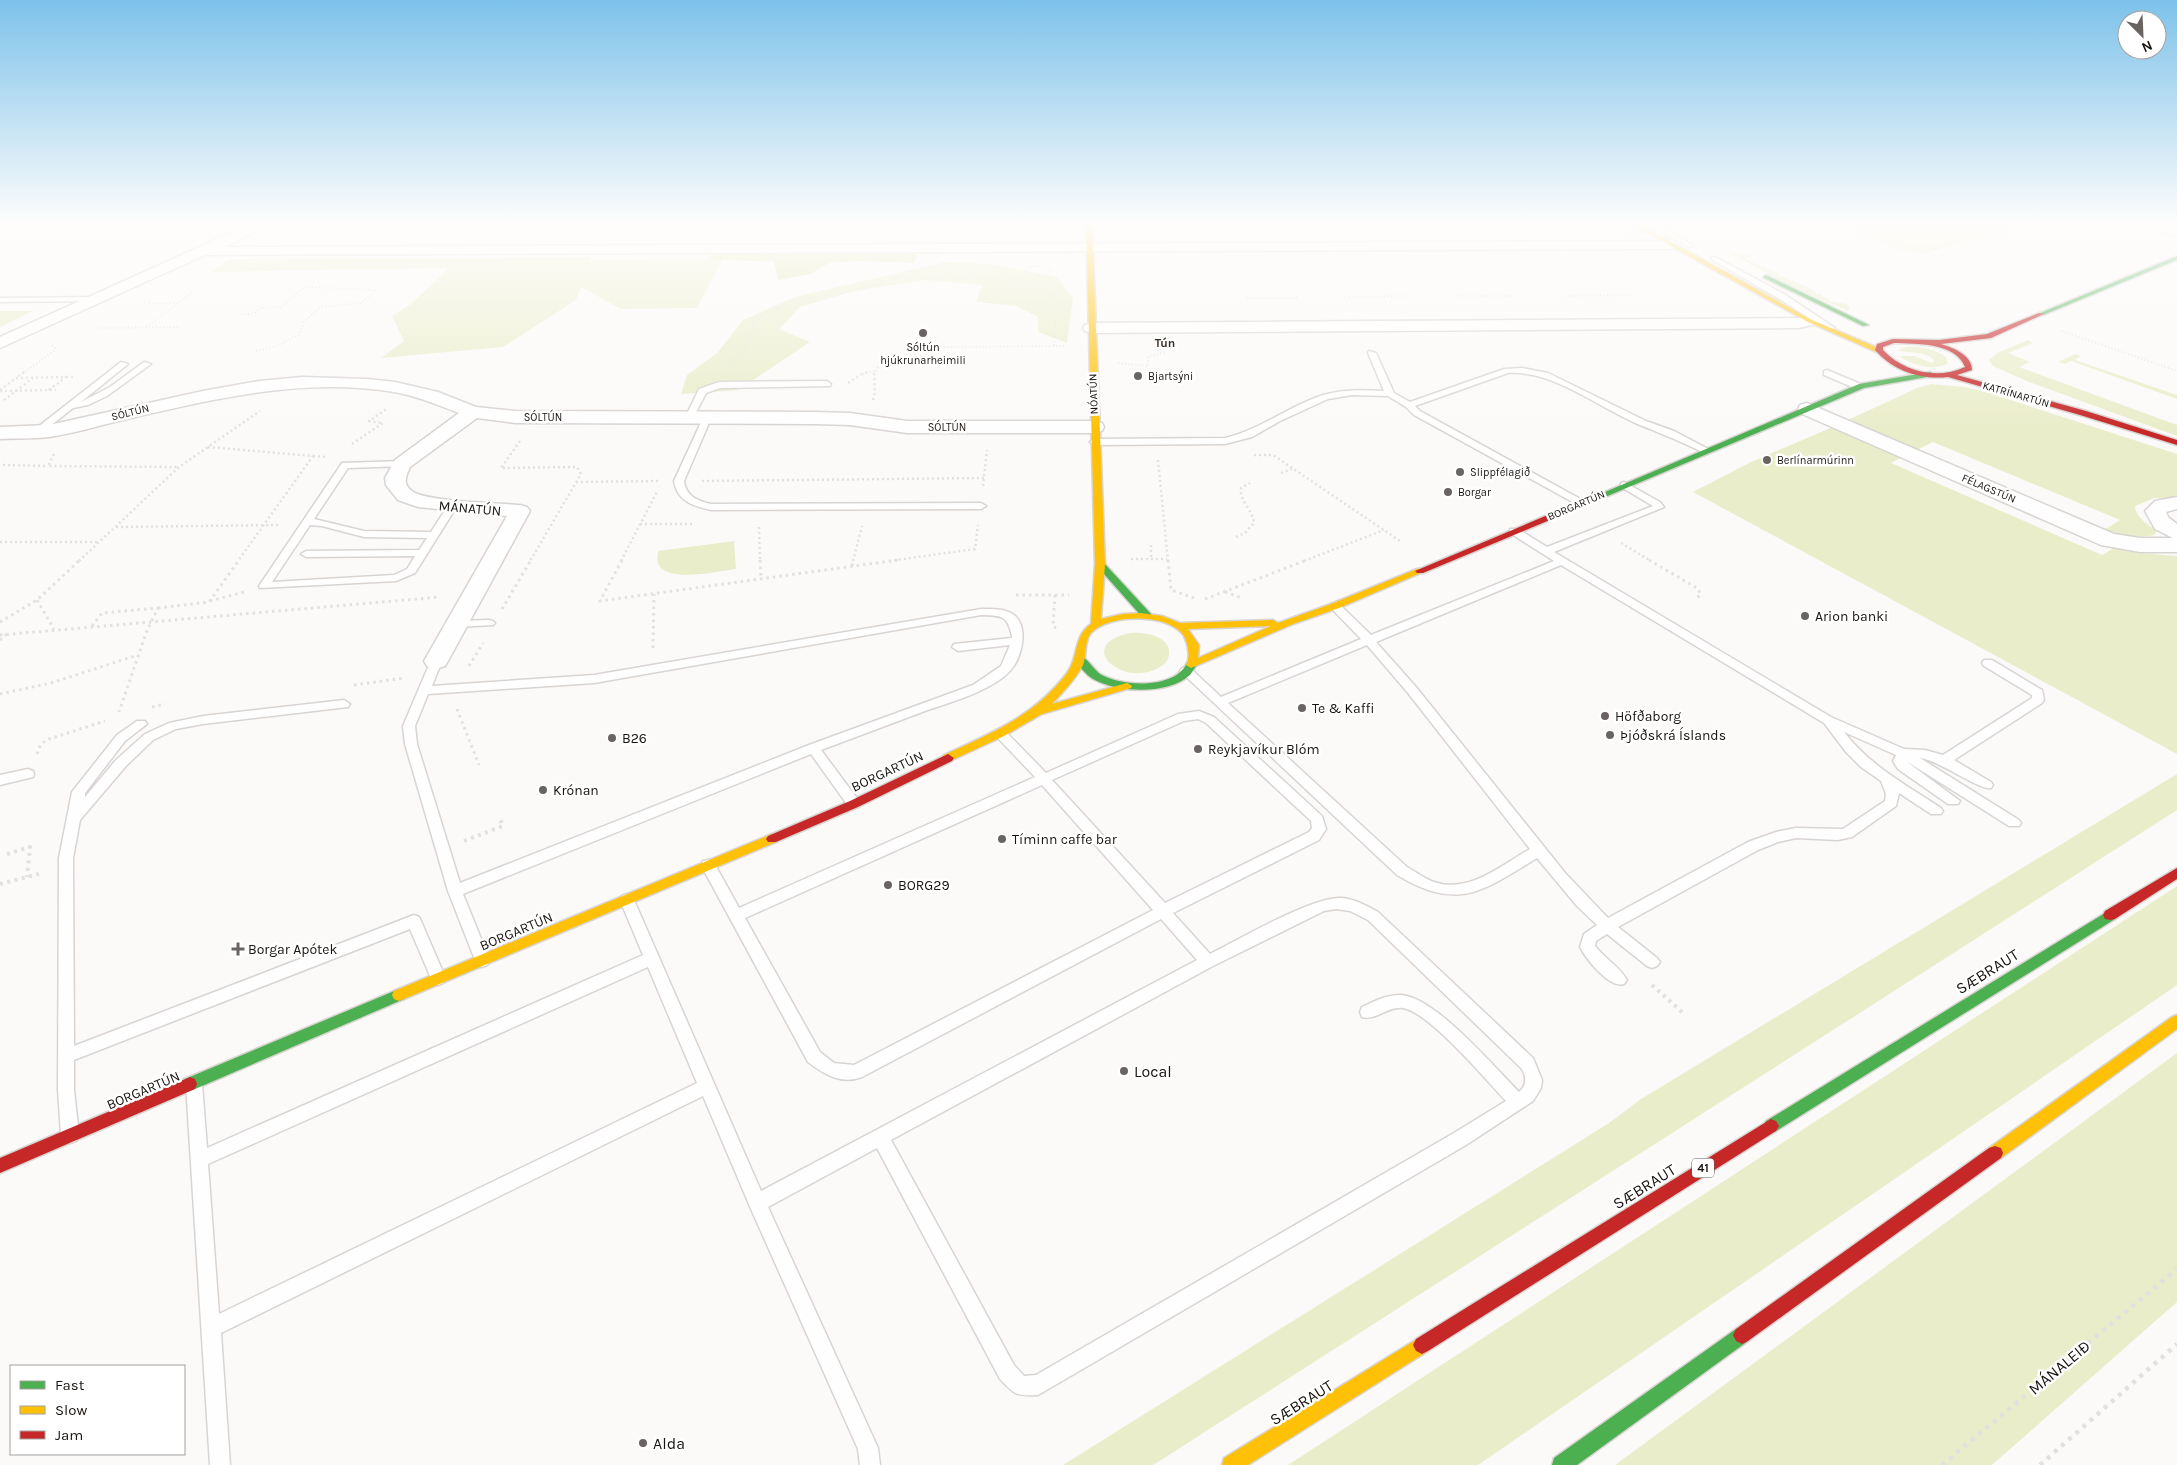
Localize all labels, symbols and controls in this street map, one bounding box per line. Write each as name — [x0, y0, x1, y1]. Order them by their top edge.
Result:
north arrow — [2117, 10, 2167, 60]
text: N — [2139, 37, 2155, 56]
marker: Sóltún hjúkrunarheimili — [917, 327, 929, 339]
district label: Tún — [1155, 336, 1175, 350]
place label: Sóltún hjúkrunarheimili — [880, 341, 966, 367]
marker: Bjartsýni — [1132, 370, 1144, 382]
place label: Bjartsýni — [1148, 370, 1193, 383]
street label: NÓATÚN — [1084, 373, 1101, 415]
street label: KATRÍNARTÚN — [1981, 377, 2051, 410]
street label: SÓLTÚN — [109, 400, 150, 423]
street label: SÓLTÚN — [524, 409, 562, 424]
street label: SÓLTÚN — [928, 419, 966, 434]
marker: Berlínarmúrinn — [1761, 454, 1773, 466]
place label: Berlínarmúrinn — [1777, 454, 1854, 467]
marker: Slippfélagið — [1454, 466, 1466, 478]
place label: Slippfélagið — [1470, 466, 1530, 479]
street label: FÉLAGSTÚN — [1960, 469, 2019, 506]
marker: Borgar — [1442, 486, 1454, 498]
place label: Borgar — [1458, 486, 1491, 499]
street label: BORGARTÚN — [1545, 486, 1607, 523]
street label: MÁNATÚN — [438, 496, 502, 520]
place label: Arion banki — [1815, 608, 1888, 625]
marker: Arion banki — [1799, 610, 1811, 622]
place label: Te & Kaffi — [1312, 700, 1375, 717]
marker: Te & Kaffi — [1296, 702, 1308, 714]
place label: Höfðaborg — [1615, 708, 1681, 725]
marker: Höfðaborg — [1599, 710, 1611, 722]
place label: Þjóðskrá Íslands — [1620, 726, 1726, 744]
marker: Þjóðskrá Íslands — [1604, 729, 1616, 741]
place label: B26 — [622, 730, 647, 747]
marker: B26 — [606, 732, 618, 744]
place label: Reykjavíkur Blóm — [1208, 741, 1319, 758]
marker: Reykjavíkur Blóm — [1192, 743, 1204, 755]
street label: BORGARTÚN — [848, 746, 926, 796]
place label: Krónan — [553, 782, 599, 799]
marker: Krónan — [537, 784, 549, 796]
place label: Tíminn caffe bar — [1012, 831, 1118, 848]
marker: Tíminn caffe bar — [996, 833, 1008, 845]
place label: BORG29 — [898, 877, 950, 894]
marker: BORG29 — [882, 879, 894, 891]
street label: BORGARTÚN — [477, 908, 555, 954]
place label: Borgar Apótek — [248, 941, 338, 958]
marker: Borgar Apótek — [232, 943, 244, 955]
street label: SÆBRAUT — [1952, 945, 2022, 998]
place label: Local — [1134, 1062, 1172, 1081]
marker: Local — [1118, 1065, 1130, 1077]
street label: BORGARTÚN — [104, 1067, 182, 1113]
road number: 41 — [1692, 1158, 1714, 1178]
street label: SÆBRAUT — [1609, 1160, 1679, 1213]
street label: MÁNALEIÐ — [2025, 1336, 2094, 1399]
legend — [10, 1365, 185, 1455]
text: Fast — [55, 1376, 85, 1394]
street label: SÆBRAUT — [1266, 1376, 1336, 1429]
text: Slow — [55, 1401, 87, 1419]
text: Jam — [55, 1426, 83, 1444]
place label: Alda — [653, 1434, 685, 1453]
marker: Alda — [637, 1437, 649, 1449]

